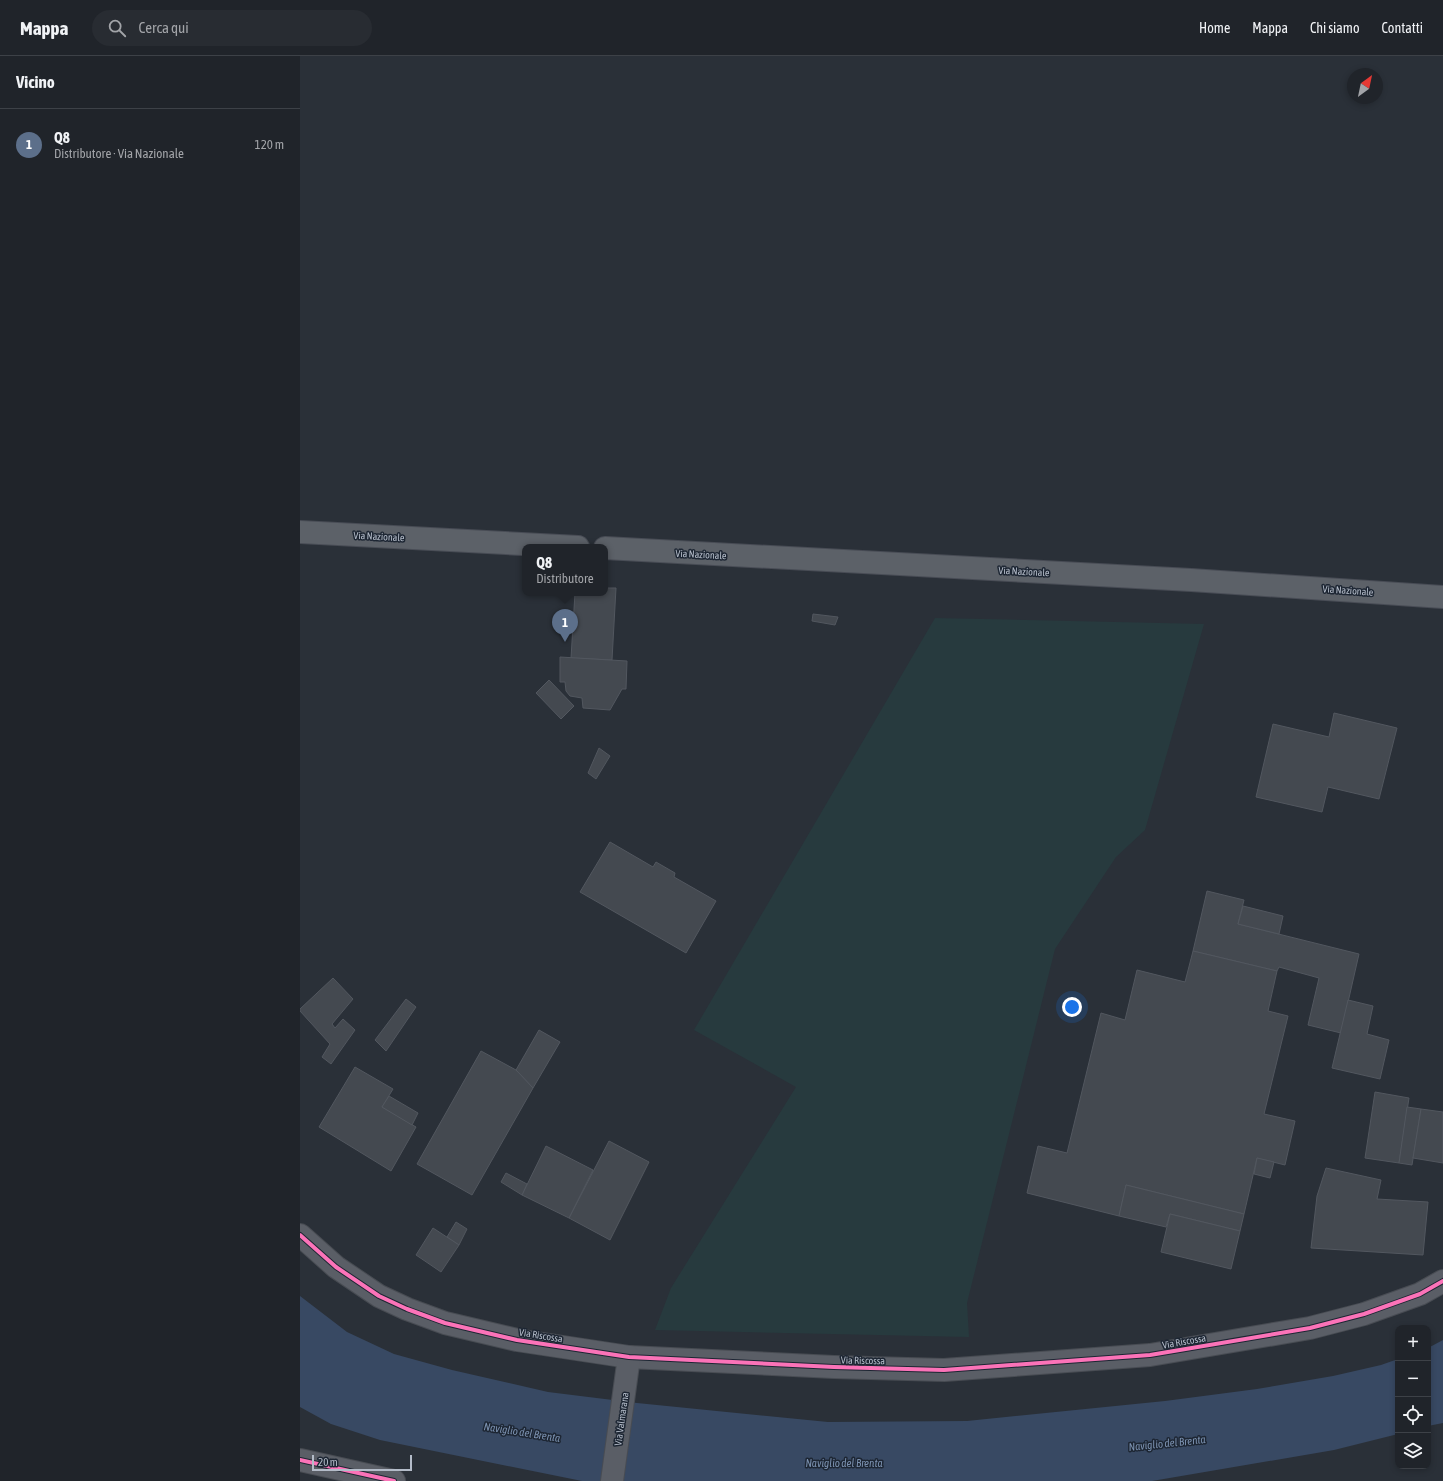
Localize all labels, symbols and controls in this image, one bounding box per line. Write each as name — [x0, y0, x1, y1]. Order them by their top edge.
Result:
search box — [92, 10, 372, 46]
text: Mappa — [20, 17, 68, 39]
icon: search — [106, 17, 128, 39]
text: Cerca qui — [138, 19, 189, 36]
text: Home — [1199, 20, 1230, 36]
text: Mappa — [1252, 20, 1288, 36]
text: Chi siamo — [1310, 20, 1360, 36]
text: Contatti — [1382, 20, 1423, 36]
north arrow — [1347, 68, 1383, 104]
text: Vicino — [16, 72, 55, 92]
text: Q8 — [54, 129, 70, 146]
text: 1 — [26, 137, 32, 152]
text: 120 m — [255, 137, 284, 152]
text: Distributore · Via Nazionale — [54, 146, 184, 161]
street label: Via Nazionale — [353, 530, 405, 543]
popup — [522, 544, 608, 596]
street label: Via Nazionale — [675, 548, 727, 561]
text: Q8 — [536, 554, 552, 571]
street label: Via Nazionale — [998, 565, 1050, 578]
text: Distributore — [536, 571, 594, 586]
street label: Via Nazionale — [1322, 583, 1374, 598]
pin: 1 — [552, 609, 578, 642]
your location — [1062, 997, 1082, 1017]
map controls — [1395, 1325, 1431, 1469]
button: + — [1395, 1325, 1431, 1361]
street label: Via Riscossa — [518, 1327, 564, 1344]
street label: Via Riscossa — [1161, 1332, 1207, 1351]
street label: Via Riscossa — [841, 1355, 886, 1366]
button: − — [1395, 1361, 1431, 1397]
street label: Via Valmarana — [612, 1391, 631, 1447]
button: locate — [1395, 1397, 1431, 1433]
water label: Naviglio del Brenta — [483, 1420, 561, 1444]
water label: Naviglio del Brenta — [1128, 1433, 1206, 1453]
button: layers — [1395, 1433, 1431, 1469]
scale bar — [312, 1453, 412, 1472]
text: 20 m — [318, 1456, 338, 1468]
water label: Naviglio del Brenta — [805, 1457, 883, 1469]

